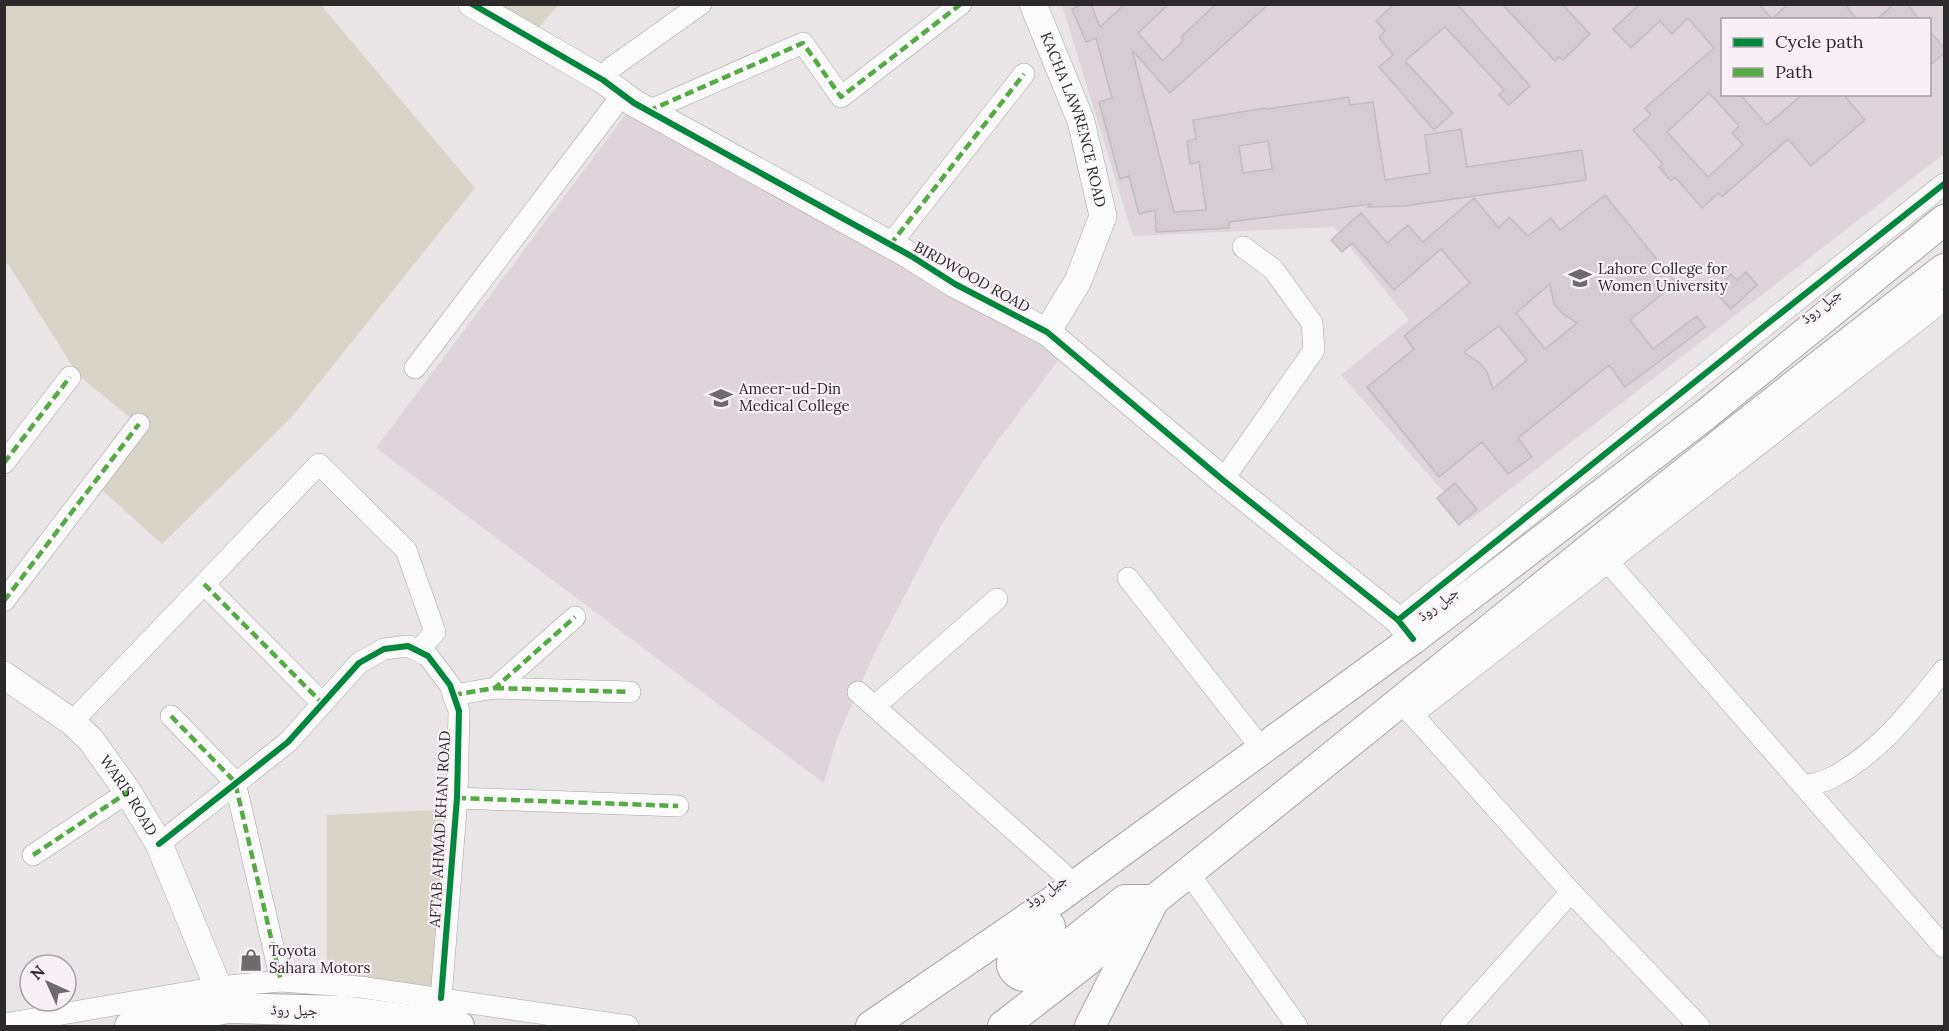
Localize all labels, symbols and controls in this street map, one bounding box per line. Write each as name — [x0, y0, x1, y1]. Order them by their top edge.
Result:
legend — [1721, 18, 1931, 96]
street label: KACHA LAWRENCE ROAD — [1037, 29, 1111, 209]
text: Cycle path — [1775, 30, 1864, 53]
text: Path — [1775, 60, 1813, 83]
street label: BIRDWOOD ROAD — [911, 237, 1034, 316]
place label: Lahore College for Women University — [1598, 259, 1728, 295]
school or university icon: Lahore College for Women University — [1567, 265, 1593, 291]
street label: جیل روڈ — [1797, 283, 1846, 328]
place label: Ameer-ud-Din Medical College — [738, 379, 850, 415]
school or university icon: Ameer-ud-Din Medical College — [708, 385, 734, 411]
street label: جیل روڈ — [1413, 582, 1463, 626]
street label: AFTAB AHMAD KHAN ROAD — [425, 730, 454, 929]
street label: WARIS ROAD — [96, 751, 162, 839]
street label: جیل روڈ — [1021, 869, 1071, 913]
place label: Toyota Sahara Motors — [269, 941, 371, 977]
shop icon: Toyota Sahara Motors — [238, 947, 264, 973]
north arrow — [18, 953, 78, 1013]
text: N — [26, 961, 49, 984]
street label: جیل روڈ — [270, 1000, 318, 1020]

